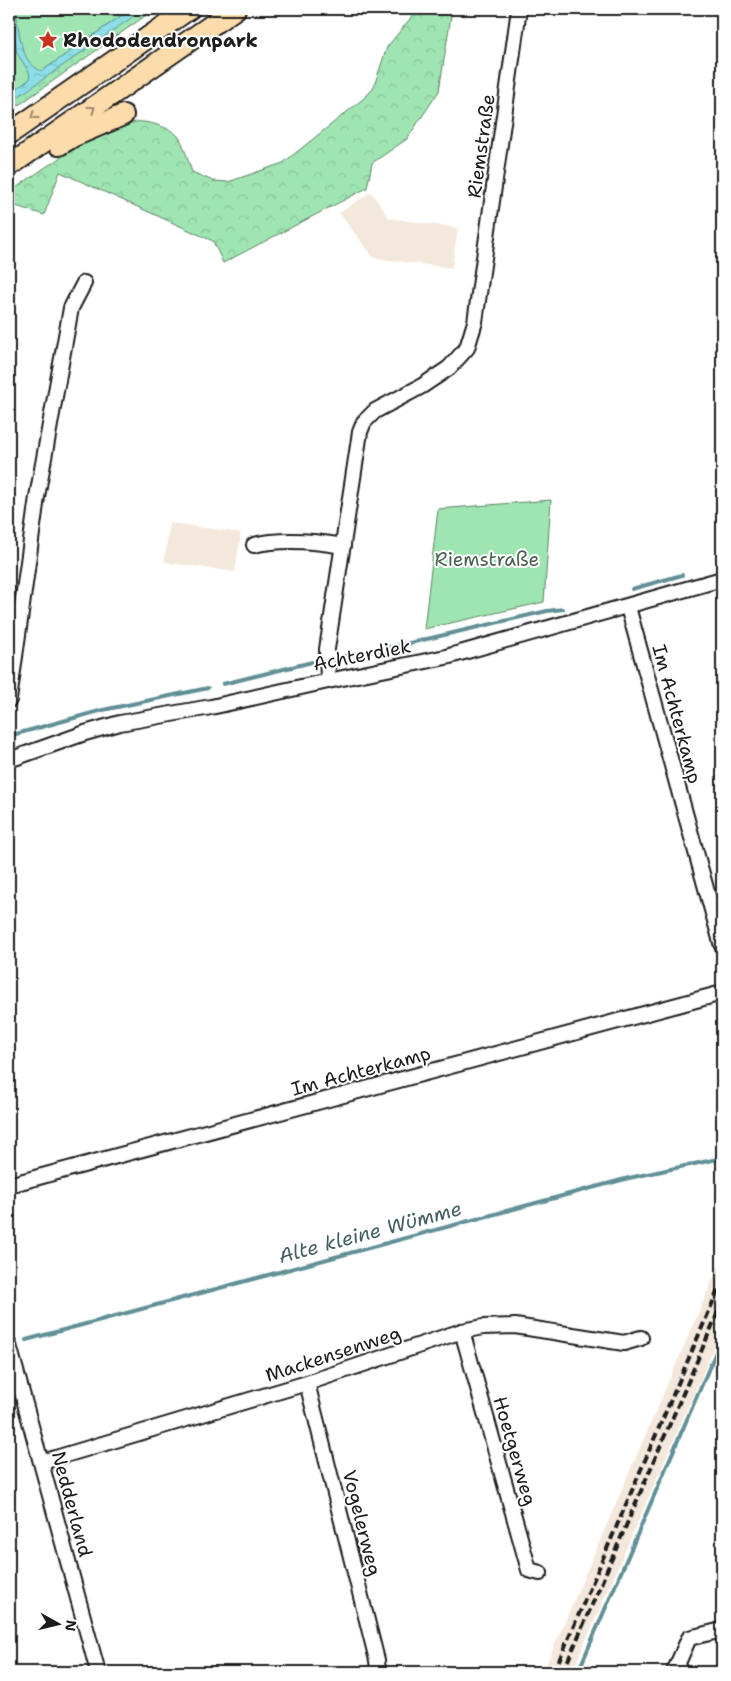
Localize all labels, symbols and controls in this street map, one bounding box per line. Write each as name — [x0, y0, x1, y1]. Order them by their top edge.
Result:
place label: Rhododendronpark — [63, 28, 258, 53]
place icon: Rhododendronpark — [37, 29, 59, 51]
street label: Riemstraße — [461, 92, 501, 200]
one-way arrow — [86, 106, 96, 115]
one-way arrow — [31, 111, 40, 119]
park label: Riemstraße — [435, 547, 539, 572]
street label: Achterdiek — [311, 633, 413, 677]
street label: Im Achterkamp — [646, 642, 708, 786]
street label: Im Achterkamp — [289, 1040, 433, 1102]
water label: Alte kleine Wümme — [276, 1195, 464, 1269]
street label: Mackensenweg — [262, 1320, 404, 1388]
street label: Hoetgerweg — [487, 1393, 543, 1509]
street label: Nedderland — [46, 1448, 98, 1560]
street label: Vogelerweg — [337, 1467, 387, 1579]
north arrow — [32, 1598, 82, 1648]
text: N — [61, 1619, 81, 1633]

